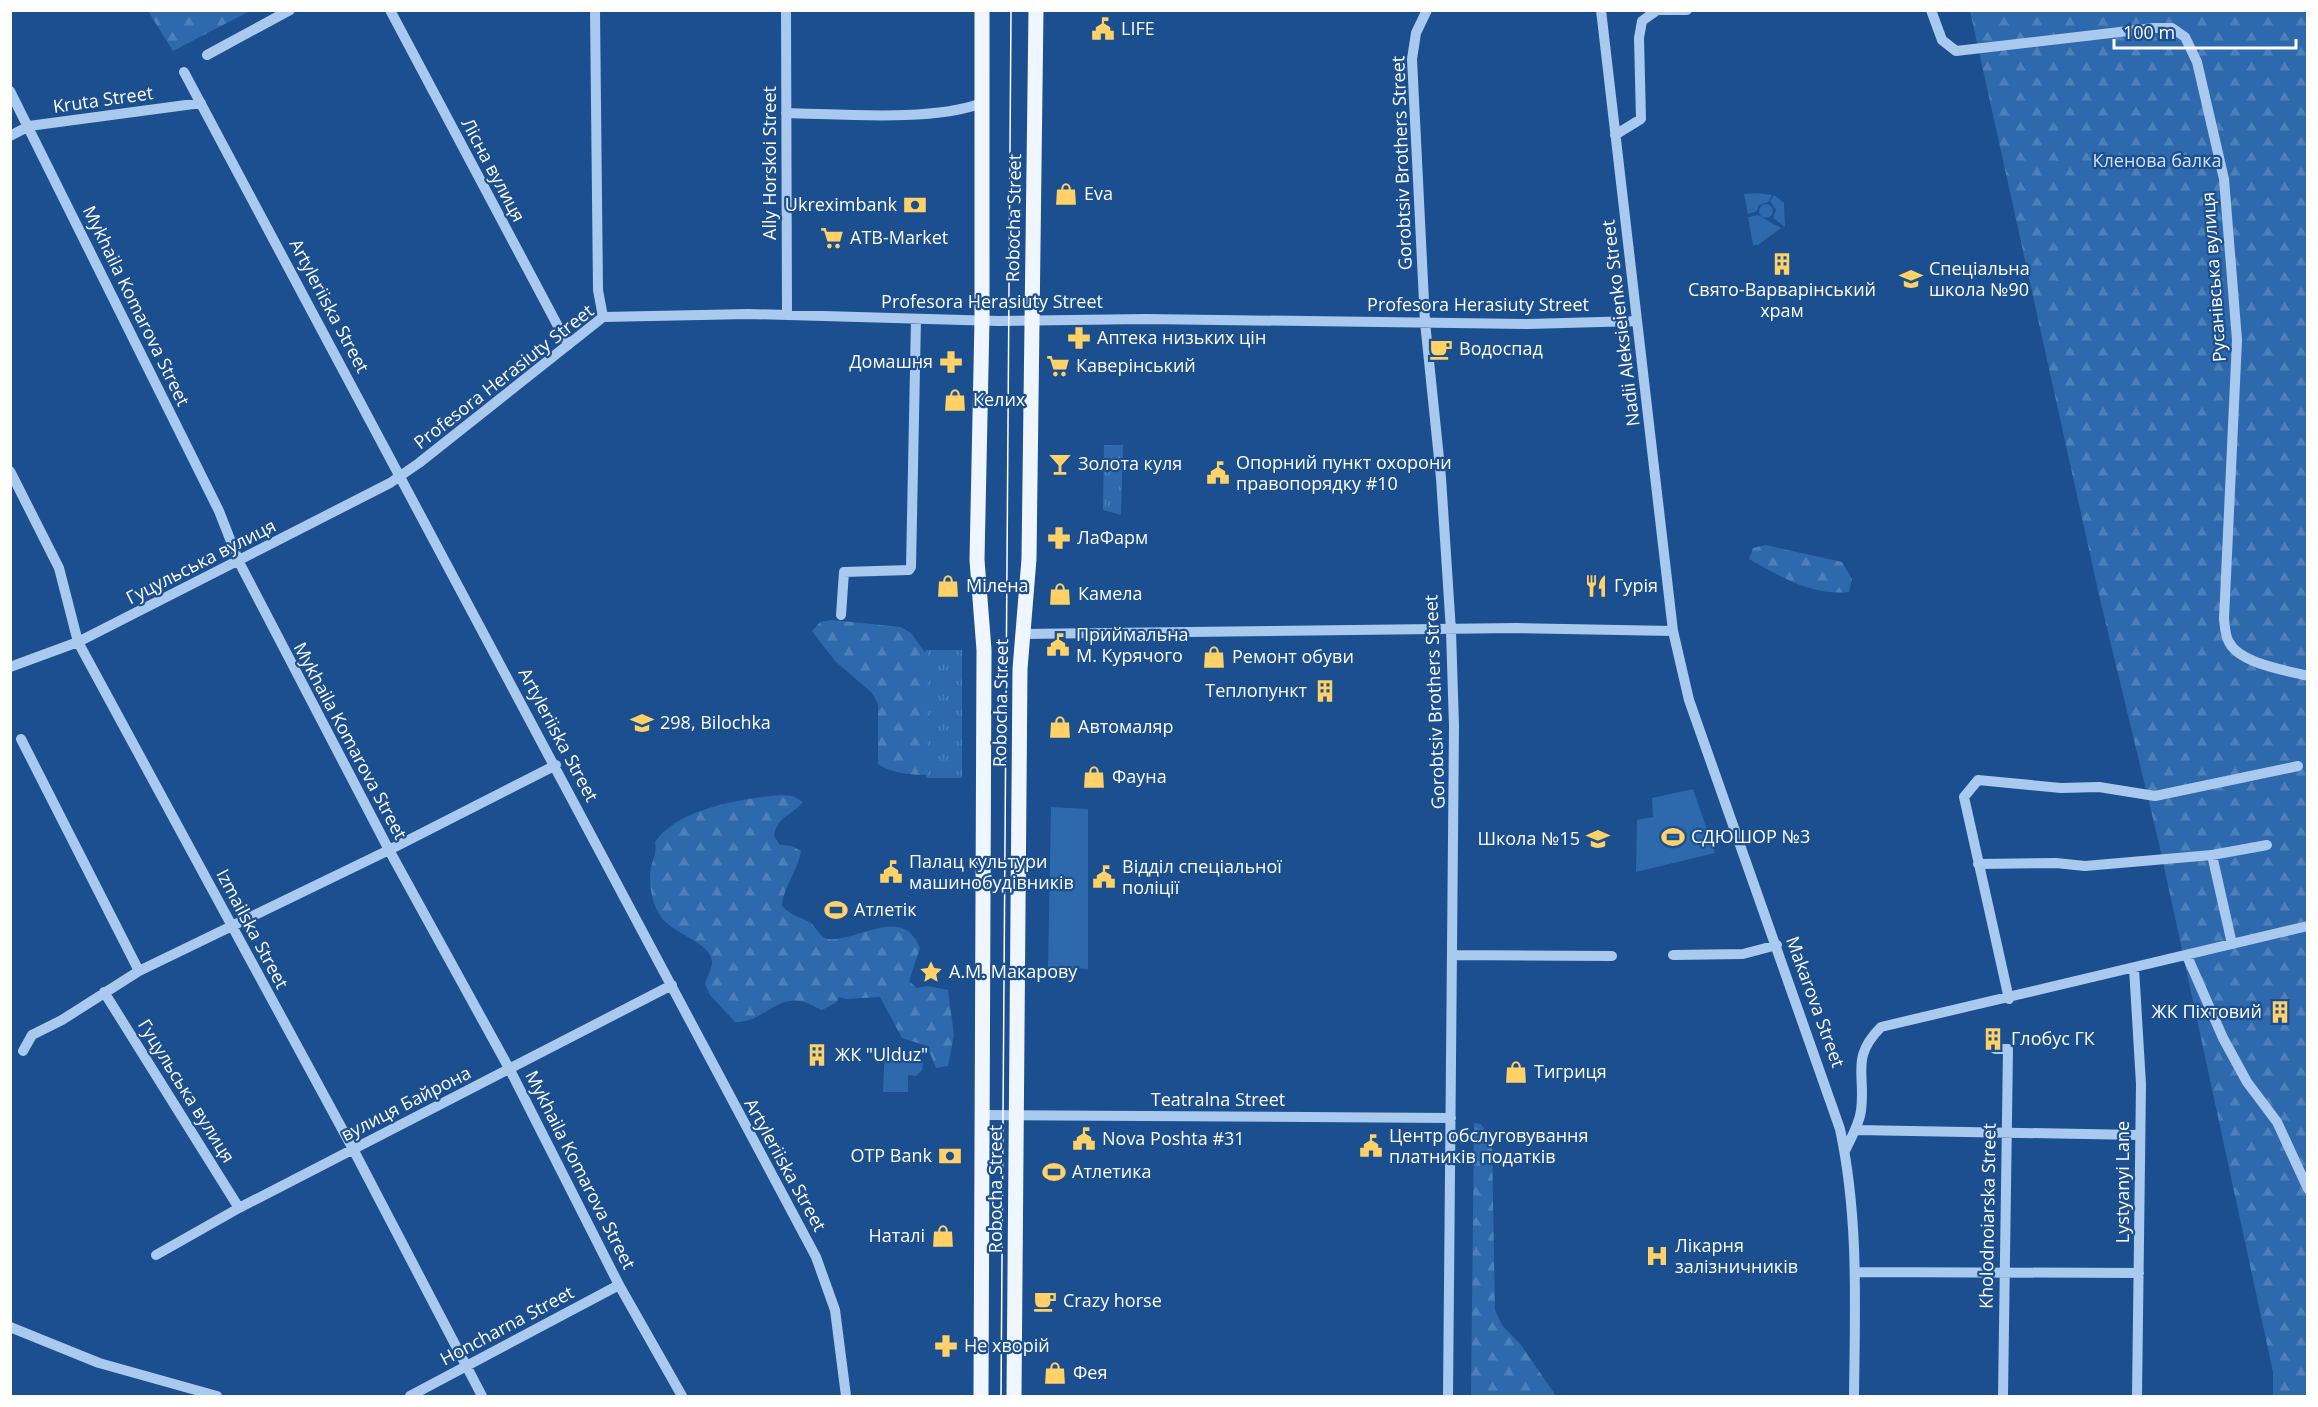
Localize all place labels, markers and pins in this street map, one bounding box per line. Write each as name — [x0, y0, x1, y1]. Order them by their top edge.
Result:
public building icon: LIFE — [1090, 16, 1116, 42]
place label: LIFE — [1121, 16, 1155, 40]
shop icon: Eva — [1053, 181, 1079, 207]
place label: Eva — [1084, 181, 1113, 205]
place label: Ukreximbank — [785, 192, 898, 216]
bank icon: Ukreximbank — [902, 192, 928, 218]
supermarket icon: ATB-Market — [819, 225, 845, 251]
place label: ATB-Market — [850, 225, 948, 249]
building icon: Свято-Варварінський храм — [1769, 251, 1795, 277]
place label: Спеціальна школа №90 — [1929, 256, 2030, 301]
school or university icon: Спеціальна школа №90 — [1898, 266, 1924, 292]
place label: Свято-Варварінський храм — [1688, 277, 1876, 322]
pharmacy icon: Аптека низьких цін — [1066, 325, 1092, 351]
place label: Аптека низьких цін — [1097, 325, 1266, 349]
cafe icon: Водоспад — [1428, 336, 1454, 362]
place label: Водоспад — [1459, 336, 1543, 360]
place label: Домашня — [849, 349, 933, 373]
pharmacy icon: Домашня — [938, 349, 964, 375]
supermarket icon: Каверінський — [1045, 353, 1071, 379]
place label: Каверінський — [1076, 353, 1196, 377]
shop icon: Келих — [942, 387, 968, 413]
place label: Келих — [973, 387, 1026, 411]
place label: Опорний пункт охорони правопорядку #10 — [1236, 450, 1452, 495]
bar icon: Золота куля — [1047, 451, 1073, 477]
place label: Золота куля — [1078, 451, 1182, 475]
public building icon: Опорний пункт охорони правопорядку #10 — [1205, 460, 1231, 486]
pharmacy icon: ЛаФарм — [1046, 525, 1072, 551]
place label: ЛаФарм — [1077, 525, 1148, 549]
shop icon: Мілена — [935, 573, 961, 599]
place label: Мілена — [966, 573, 1029, 597]
restaurant icon: Гурія — [1583, 573, 1609, 599]
place label: Гурія — [1614, 573, 1658, 597]
shop icon: Камела — [1047, 581, 1073, 607]
place label: Камела — [1078, 581, 1143, 605]
place label: Приймальна М. Курячого — [1076, 622, 1189, 667]
public building icon: Приймальна М. Курячого — [1045, 632, 1071, 658]
shop icon: Ремонт обуви — [1201, 644, 1227, 670]
place label: Ремонт обуви — [1232, 644, 1354, 668]
place label: Теплопункт — [1205, 678, 1308, 702]
building icon: Теплопункт — [1312, 678, 1338, 704]
school or university icon: 298, Bilochka — [629, 710, 655, 736]
place label: 298, Bilochka — [660, 710, 771, 734]
shop icon: Автомаляр — [1047, 714, 1073, 740]
place label: Автомаляр — [1078, 714, 1174, 738]
shop icon: Фауна — [1081, 764, 1107, 790]
place label: Фауна — [1112, 764, 1167, 788]
sports icon: СДЮШОР №3 — [1660, 824, 1686, 850]
place label: СДЮШОР №3 — [1691, 824, 1810, 848]
place label: Школа №15 — [1477, 826, 1580, 850]
school or university icon: Школа №15 — [1585, 826, 1611, 852]
place label: Палац культури машинобудівників — [909, 849, 1074, 894]
place label: Відділ спеціальної поліції — [1122, 854, 1282, 899]
public building icon: Палац культури машинобудівників — [878, 859, 904, 885]
public building icon: Відділ спеціальної поліції — [1091, 864, 1117, 890]
sports icon: Атлетік — [823, 897, 849, 923]
place label: Атлетік — [854, 897, 917, 921]
place icon: А.М. Макарову — [918, 959, 944, 985]
place label: А.М. Макарову — [949, 959, 1078, 983]
place label: ЖК Піхтовий — [2152, 999, 2262, 1023]
building icon: ЖК Піхтовий — [2267, 999, 2293, 1025]
building icon: Глобус ГК — [1980, 1026, 2006, 1052]
place label: Глобус ГК — [2011, 1026, 2095, 1050]
building icon: ЖК "Ulduz" — [804, 1042, 830, 1068]
place label: ЖК "Ulduz" — [835, 1042, 928, 1066]
shop icon: Тигриця — [1503, 1059, 1529, 1085]
place label: Тигриця — [1534, 1059, 1607, 1083]
place label: Центр обслуговування платників податків — [1389, 1123, 1588, 1168]
public building icon: Nova Poshta #31 — [1071, 1126, 1097, 1152]
place label: Nova Poshta #31 — [1102, 1126, 1245, 1150]
public building icon: Центр обслуговування платників податків — [1358, 1133, 1384, 1159]
place label: OTP Bank — [850, 1143, 933, 1167]
bank icon: OTP Bank — [937, 1143, 963, 1169]
sports icon: Атлетика — [1041, 1159, 1067, 1185]
place label: Атлетика — [1072, 1159, 1151, 1183]
place label: Наталі — [868, 1223, 925, 1247]
shop icon: Наталі — [930, 1223, 956, 1249]
place label: Лікарня залізничників — [1675, 1233, 1798, 1278]
hospital icon: Лікарня залізничників — [1644, 1243, 1670, 1269]
cafe icon: Crazy horse — [1032, 1288, 1058, 1314]
place label: Crazy horse — [1063, 1288, 1162, 1312]
pharmacy icon: Не хворій — [933, 1333, 959, 1359]
place label: Не хворій — [964, 1333, 1050, 1357]
shop icon: Фея — [1042, 1360, 1068, 1386]
place label: Фея — [1073, 1360, 1107, 1384]

